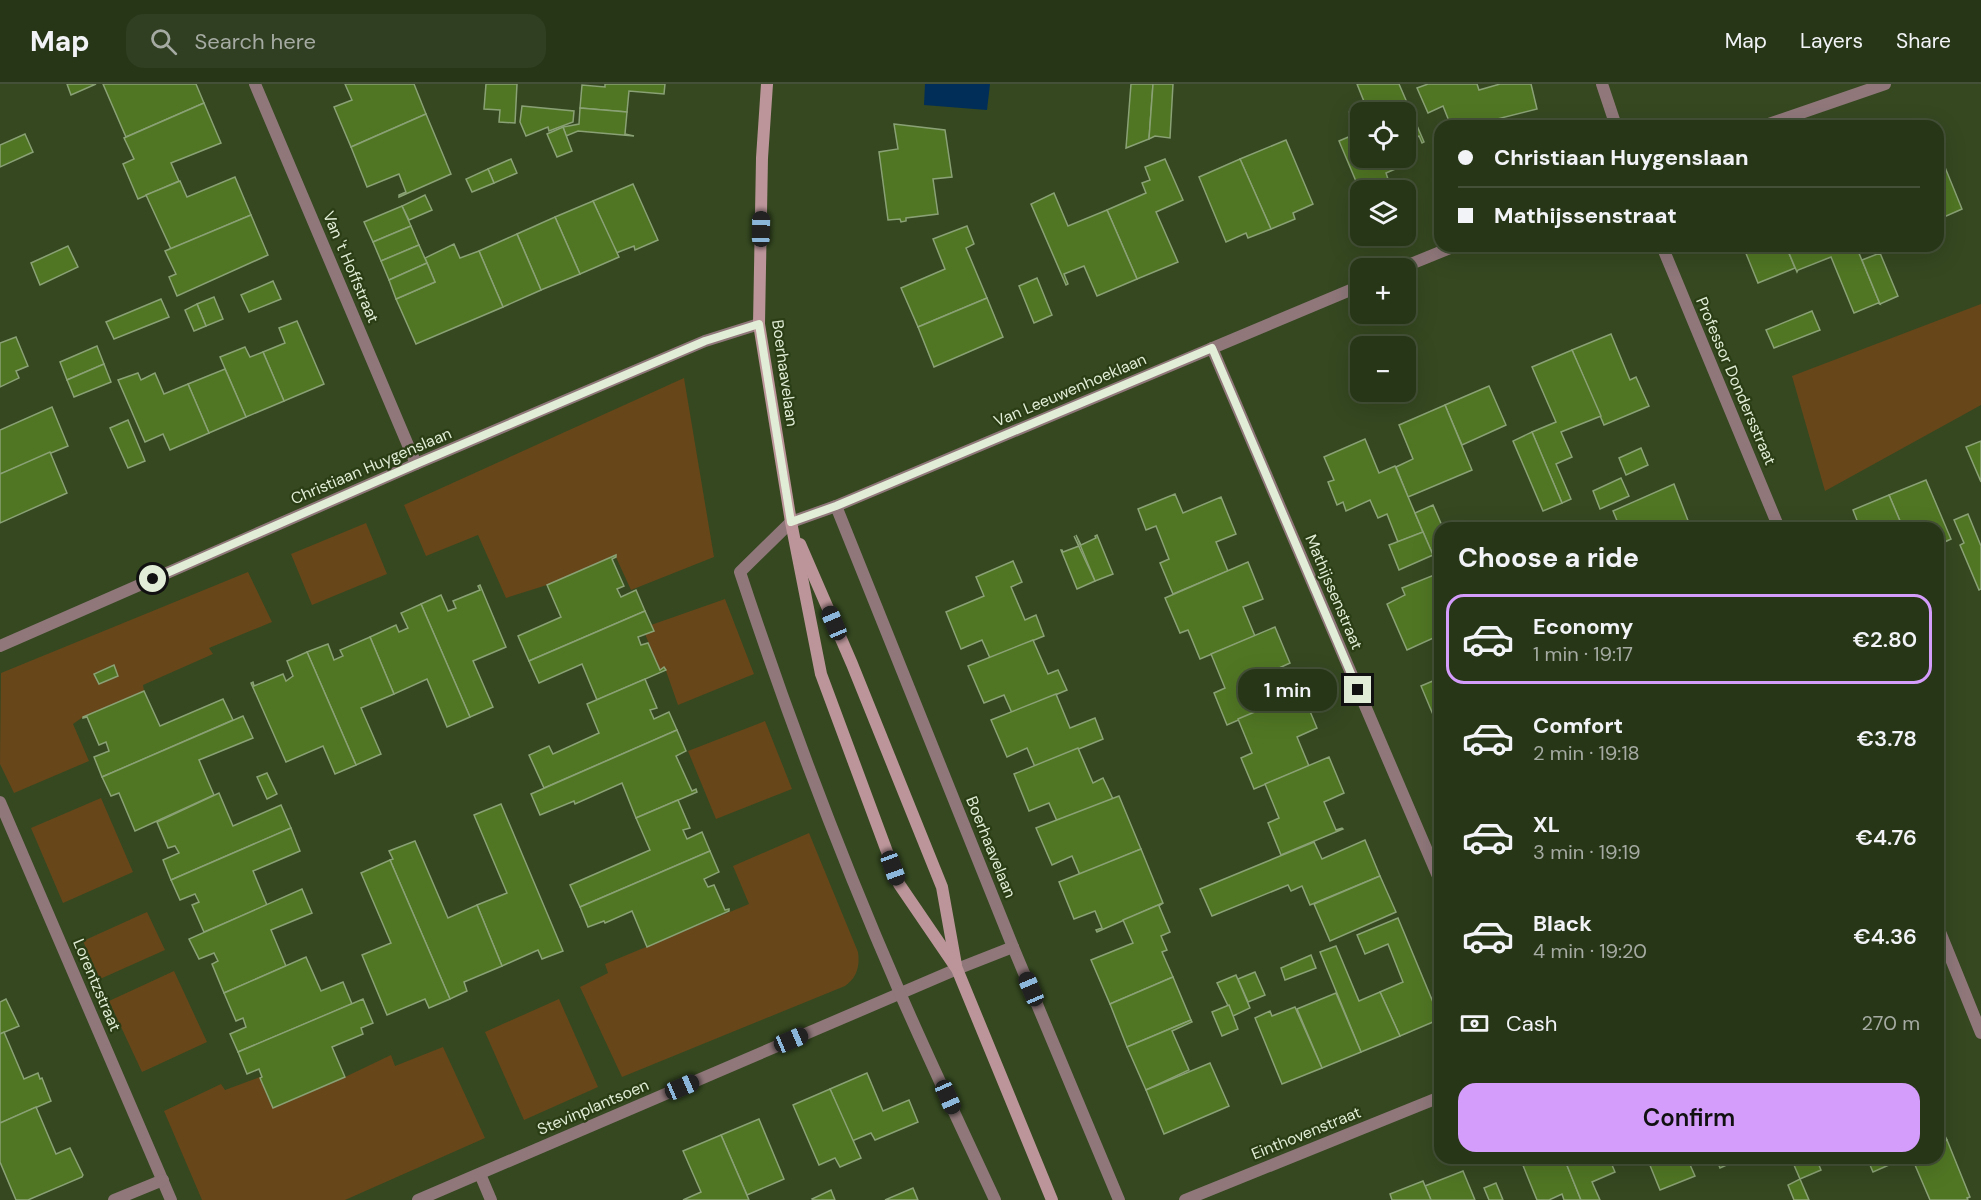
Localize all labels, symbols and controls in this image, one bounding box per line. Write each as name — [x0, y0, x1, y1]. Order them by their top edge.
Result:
search box — [126, 14, 546, 68]
text: Map — [30, 23, 90, 60]
icon: search — [147, 25, 180, 58]
text: Search here — [195, 27, 316, 56]
text: Map — [1725, 27, 1767, 55]
text: Layers — [1800, 27, 1863, 55]
text: Share — [1896, 27, 1951, 55]
map controls — [1350, 102, 1416, 402]
button: locate — [1350, 102, 1416, 168]
text: Christiaan Huygenslaan — [1494, 143, 1749, 172]
button: layers — [1350, 180, 1416, 246]
text: Mathijssenstraat — [1494, 201, 1677, 230]
street label: Van 't Hoffstraat — [318, 208, 384, 326]
car — [752, 211, 770, 247]
button: + — [1350, 258, 1416, 324]
street label: Professor Dondersstraat — [1691, 294, 1781, 468]
street label: Boerhaavelaan — [767, 318, 803, 428]
button: − — [1350, 336, 1416, 402]
street label: Van Leeuwenhoeklaan — [991, 348, 1149, 432]
street label: Christiaan Huygenslaan — [287, 423, 455, 509]
street label: Mathijssenstraat — [1300, 531, 1368, 653]
text: Choose a ride — [1458, 540, 1639, 575]
route start — [139, 565, 166, 592]
car — [819, 603, 849, 643]
icon: car — [1461, 612, 1515, 666]
text: Economy — [1533, 612, 1633, 641]
text: €2.80 — [1853, 625, 1917, 654]
text: 1 min · 19:17 — [1533, 641, 1633, 667]
callout: 1 min — [1238, 669, 1337, 711]
route end — [1344, 676, 1371, 703]
text: 1 min — [1264, 677, 1311, 703]
icon: car — [1461, 711, 1515, 765]
text: Comfort — [1533, 711, 1623, 740]
text: €3.78 — [1857, 724, 1917, 753]
text: 2 min · 19:18 — [1533, 740, 1640, 766]
street label: Boerhaavelaan — [961, 793, 1021, 901]
icon: car — [1461, 810, 1515, 864]
text: XL — [1533, 810, 1560, 839]
text: €4.76 — [1856, 823, 1917, 852]
text: 3 min · 19:19 — [1533, 839, 1640, 865]
car — [878, 848, 908, 888]
icon: car — [1461, 909, 1515, 963]
text: Black — [1533, 909, 1592, 938]
text: €4.36 — [1853, 922, 1917, 951]
street label: Lorentzstraat — [68, 936, 126, 1034]
text: 4 min · 19:20 — [1533, 938, 1647, 964]
car — [1016, 969, 1046, 1009]
icon: cash — [1458, 1007, 1491, 1040]
text: Cash — [1506, 1009, 1557, 1038]
text: 270 m — [1862, 1010, 1920, 1036]
car — [771, 1025, 811, 1055]
car — [662, 1072, 702, 1102]
street label: Stevinplantsoen — [534, 1074, 652, 1140]
car — [932, 1077, 964, 1117]
button: Confirm — [1458, 1083, 1920, 1152]
street label: Einthovenstraat — [1248, 1101, 1364, 1165]

